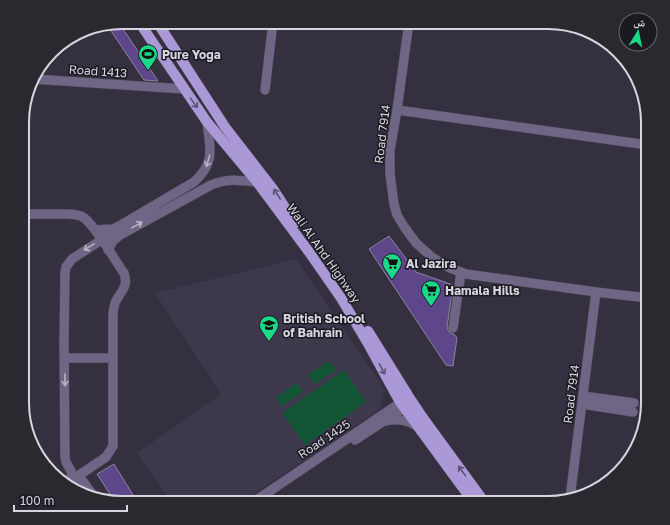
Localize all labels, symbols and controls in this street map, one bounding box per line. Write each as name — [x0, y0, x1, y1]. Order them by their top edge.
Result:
north arrow — [618, 12, 658, 52]
text: ش — [633, 14, 647, 31]
sports icon: Pure Yoga — [137, 43, 159, 71]
place label: Pure Yoga — [162, 47, 221, 62]
street label: Road 1413 — [68, 61, 128, 81]
one-way arrow — [190, 98, 198, 109]
street label: Road 7914 — [371, 104, 393, 164]
one-way arrow — [204, 154, 212, 167]
one-way arrow — [272, 188, 280, 200]
street label: Wali Al Ahd Highway — [284, 200, 364, 306]
one-way arrow — [131, 221, 143, 229]
one-way arrow — [83, 244, 95, 252]
supermarket icon: Al Jazira — [381, 252, 403, 280]
place label: Al Jazira — [406, 256, 456, 271]
supermarket icon: Hamala Hills — [420, 279, 442, 307]
place label: Hamala Hills — [445, 283, 520, 298]
place label: British School of Bahrain — [283, 311, 365, 340]
school or university icon: British School of Bahrain — [258, 314, 280, 342]
one-way arrow — [379, 363, 386, 375]
street label: Road 7914 — [560, 364, 582, 424]
one-way arrow — [61, 373, 69, 386]
street label: Road 1425 — [295, 416, 353, 462]
one-way arrow — [458, 466, 466, 477]
scale bar — [14, 487, 127, 513]
text: 100 m — [20, 493, 54, 508]

